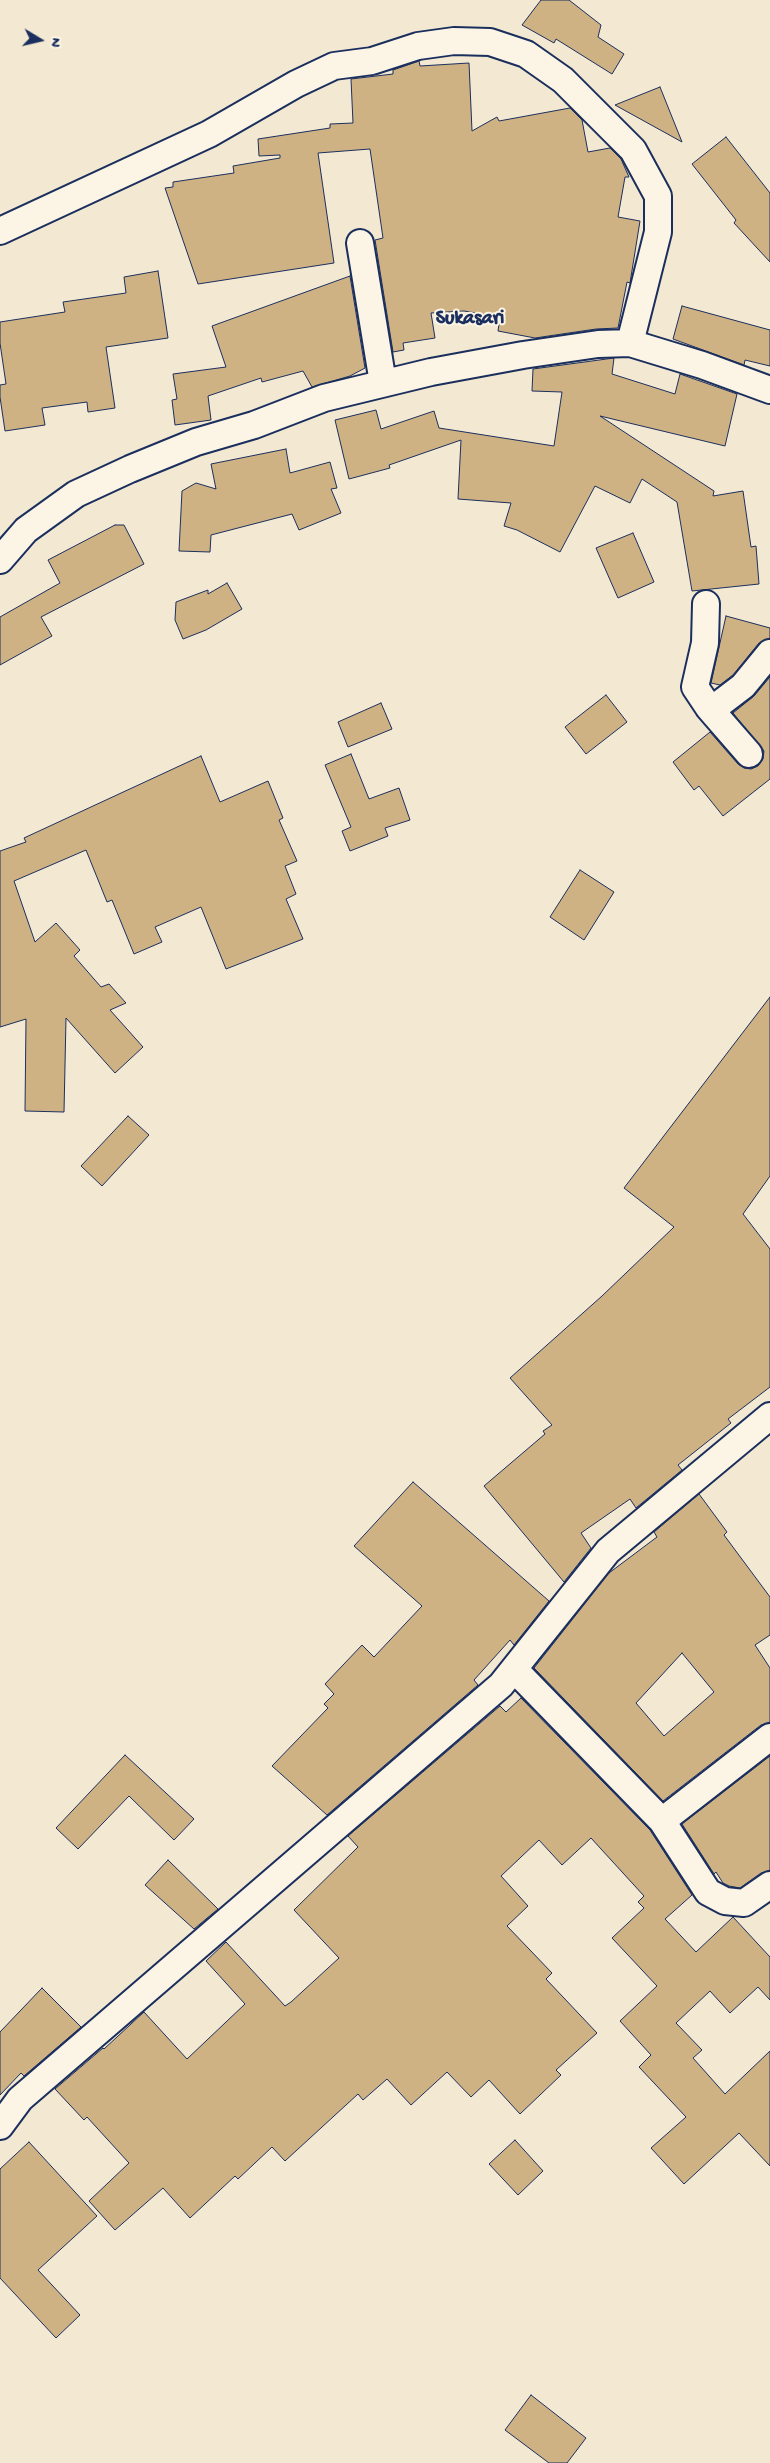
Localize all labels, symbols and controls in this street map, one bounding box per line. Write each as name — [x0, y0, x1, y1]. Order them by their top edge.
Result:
north arrow — [15, 15, 65, 65]
text: N — [46, 37, 64, 48]
district label: Sukasari — [436, 308, 504, 332]

